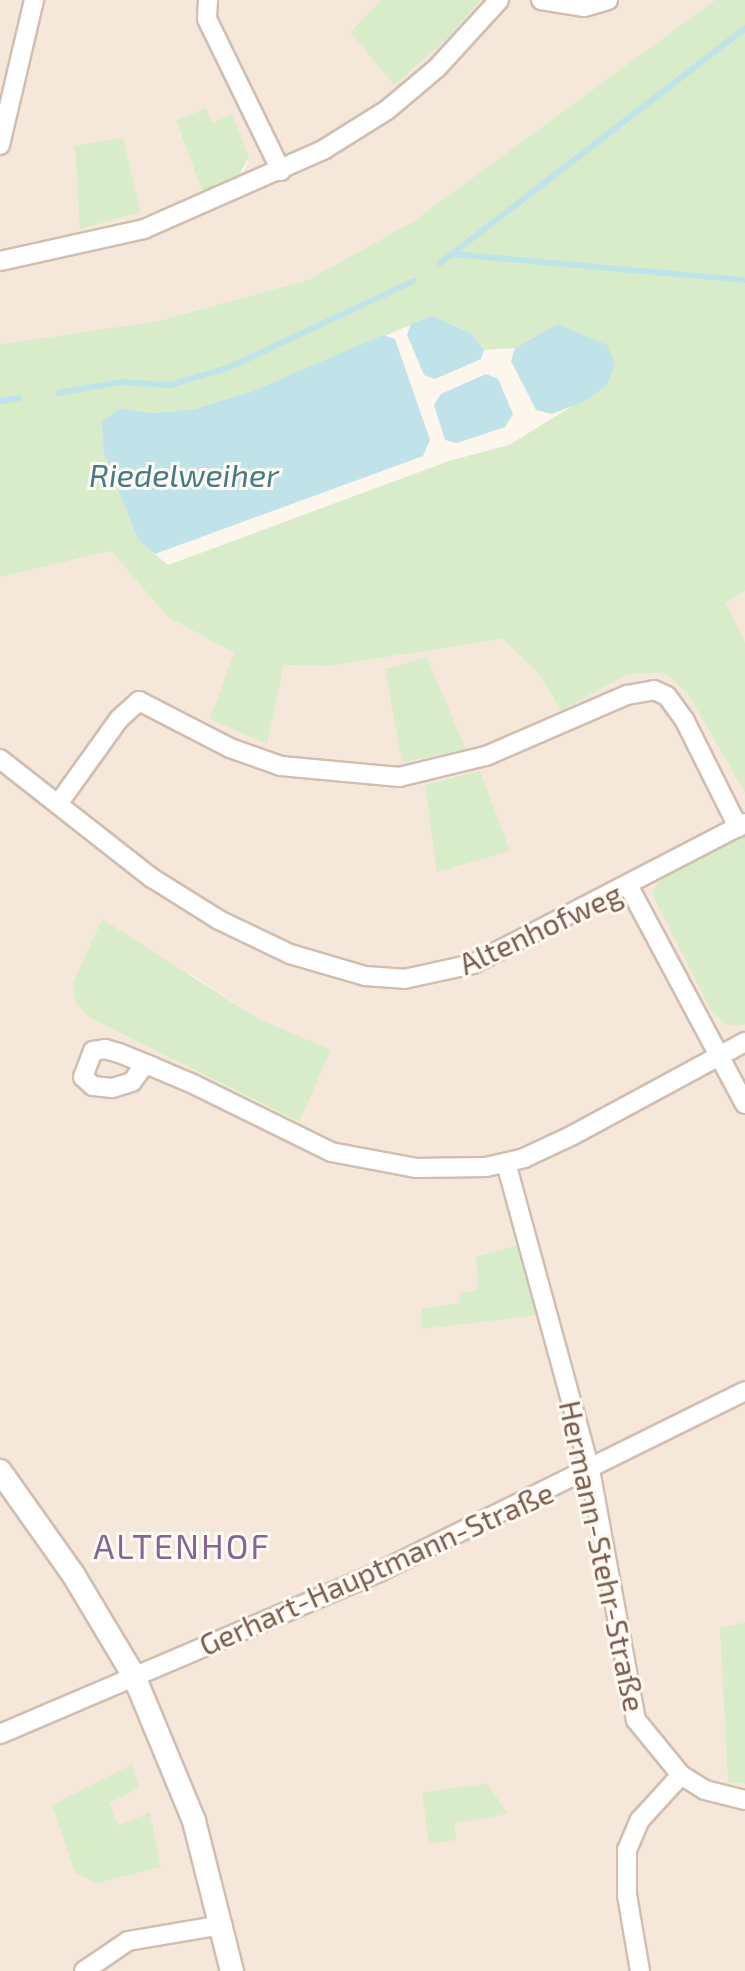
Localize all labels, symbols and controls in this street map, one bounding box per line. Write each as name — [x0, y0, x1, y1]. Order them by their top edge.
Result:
water label: Riedelweiher — [89, 455, 279, 493]
street label: Altenhofweg — [453, 875, 627, 981]
street label: Hermann-Stehr-Straße — [552, 1397, 654, 1715]
street label: Gerhart-Hauptmann-Straße — [193, 1474, 559, 1662]
district label: ALTENHOF — [93, 1526, 271, 1566]

